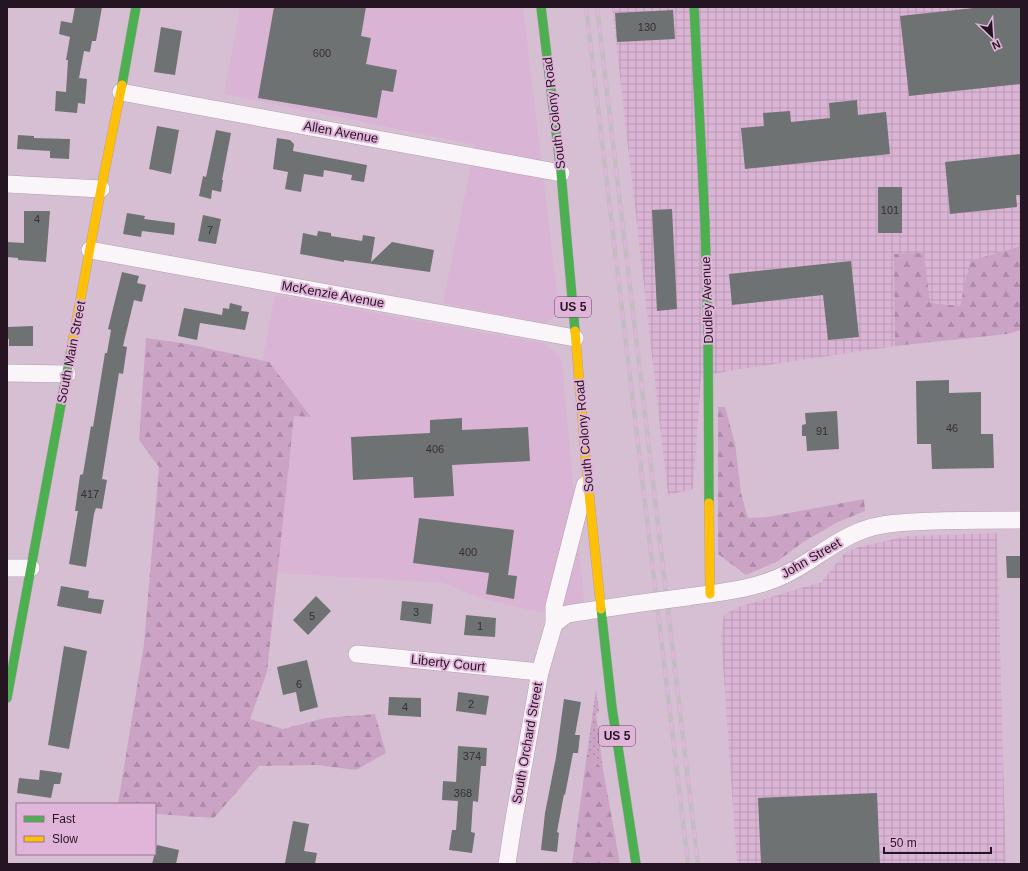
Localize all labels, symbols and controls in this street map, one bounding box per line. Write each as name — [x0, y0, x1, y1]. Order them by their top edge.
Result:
north arrow — [972, 16, 1012, 56]
house number: 130 — [638, 21, 656, 33]
text: N — [990, 38, 1002, 52]
house number: 600 — [313, 47, 331, 59]
street label: South Colony Road — [540, 56, 568, 170]
street label: Allen Avenue — [302, 118, 380, 146]
house number: 101 — [881, 204, 899, 216]
house number: 4 — [34, 213, 40, 225]
house number: 7 — [207, 224, 213, 236]
street label: Dudley Avenue — [698, 256, 716, 344]
street label: McKenzie Avenue — [281, 278, 385, 310]
road number: US 5 — [555, 297, 591, 317]
street label: South Main Street — [54, 299, 88, 405]
street label: South Colony Road — [572, 379, 596, 493]
house number: 46 — [946, 422, 958, 434]
house number: 91 — [816, 425, 828, 437]
house number: 406 — [426, 443, 444, 455]
house number: 417 — [81, 488, 99, 500]
street label: John Street — [778, 535, 844, 581]
house number: 400 — [459, 546, 477, 558]
house number: 3 — [413, 606, 419, 618]
house number: 5 — [309, 610, 315, 622]
house number: 1 — [477, 620, 483, 632]
street label: Liberty Court — [410, 652, 486, 674]
house number: 6 — [296, 678, 302, 690]
street label: South Orchard Street — [509, 681, 545, 805]
house number: 2 — [468, 698, 474, 710]
house number: 4 — [402, 701, 408, 713]
road number: US 5 — [599, 726, 635, 746]
house number: 374 — [463, 750, 481, 762]
house number: 368 — [454, 787, 472, 799]
legend — [16, 803, 156, 855]
text: Fast — [52, 812, 76, 826]
scale bar — [884, 829, 991, 855]
text: Slow — [52, 832, 78, 846]
text: 50 m — [890, 836, 917, 850]

